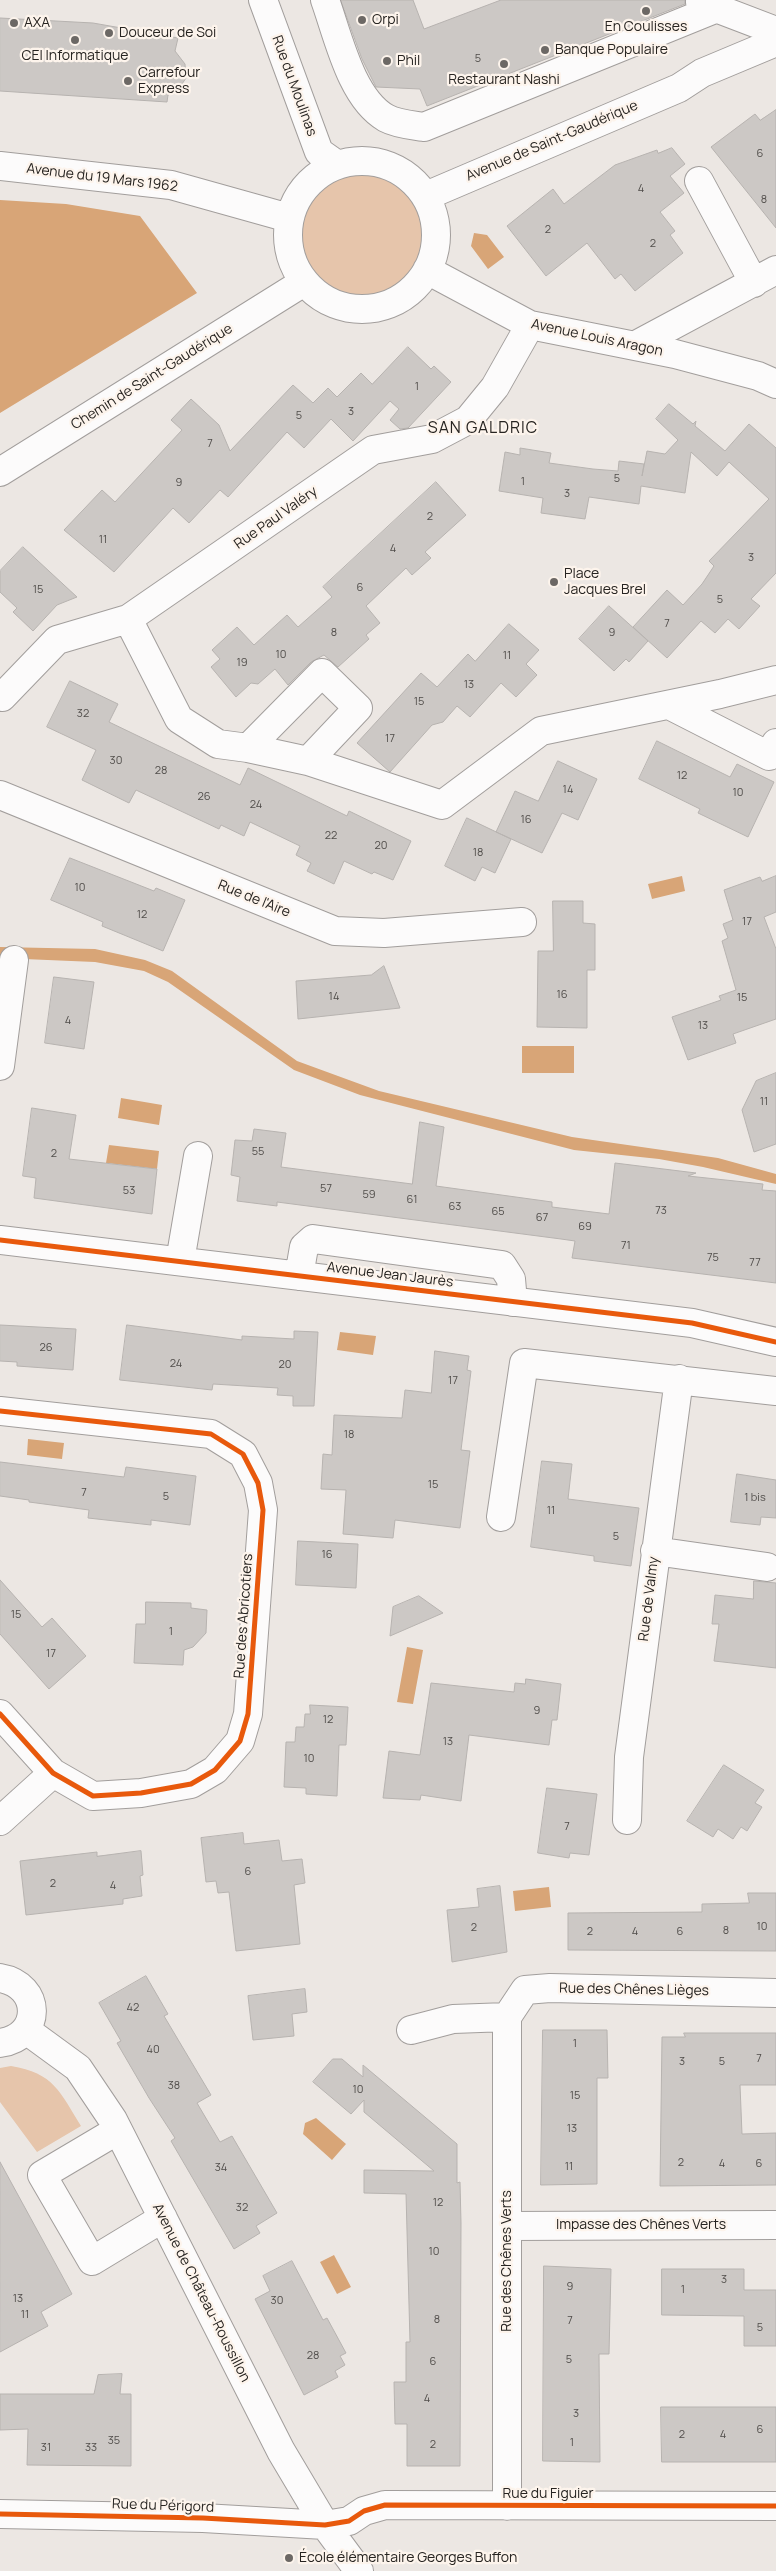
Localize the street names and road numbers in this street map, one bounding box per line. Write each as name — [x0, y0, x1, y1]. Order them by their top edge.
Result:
street label: Rue du Moulinas — [268, 33, 320, 139]
street label: Avenue de Saint-Gaudérique — [464, 97, 640, 185]
street label: Avenue du 19 Mars 1962 — [25, 160, 179, 196]
street label: Avenue Louis Aragon — [530, 316, 664, 360]
street label: Chemin de Saint-Gaudérique — [68, 320, 236, 434]
street label: Rue Paul Valéry — [231, 483, 321, 553]
street label: Rue de l'Aire — [215, 877, 293, 921]
street label: Avenue Jean Jaurès — [326, 1259, 454, 1291]
street label: Rue des Abricotiers — [231, 1553, 257, 1679]
street label: Rue de Valmy — [635, 1556, 663, 1642]
street label: Rue des Chênes Lièges — [559, 1980, 709, 2000]
street label: Rue des Chênes Verts — [499, 2190, 515, 2332]
street label: Avenue de Château-Roussillon — [149, 2201, 253, 2385]
street label: Impasse des Chênes Verts — [556, 2217, 726, 2233]
street label: Rue du Figuier — [503, 2486, 593, 2502]
street label: Rue du Périgord — [112, 2496, 214, 2516]

